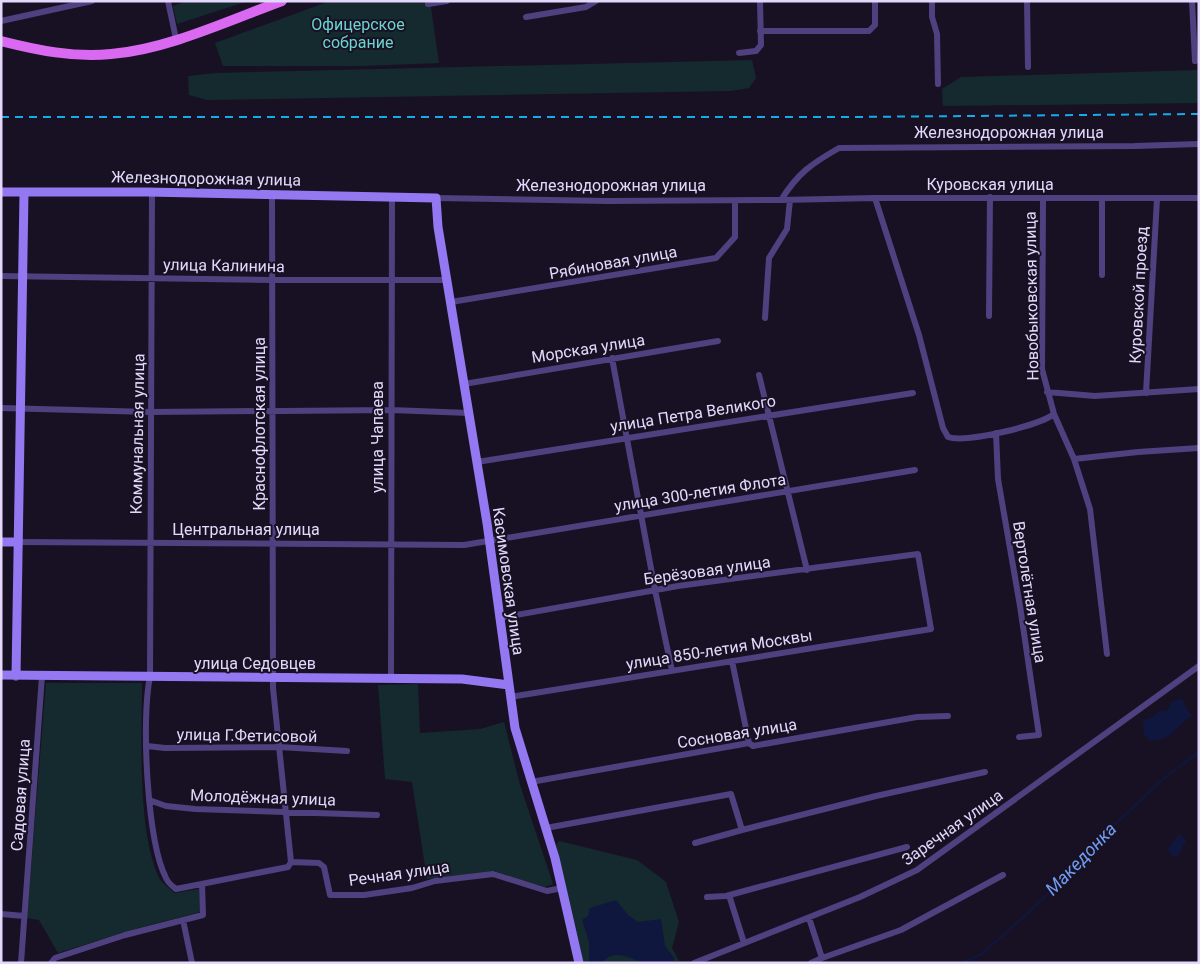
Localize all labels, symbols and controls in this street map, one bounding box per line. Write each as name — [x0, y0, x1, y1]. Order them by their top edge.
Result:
park label: Офицерское собрание — [311, 15, 405, 52]
street label: Железнодорожная улица — [914, 123, 1104, 142]
street label: Железнодорожная улица — [111, 167, 301, 190]
street label: Куровская улица — [926, 175, 1054, 194]
street label: Железнодорожная улица — [516, 176, 706, 195]
street label: Новобыковская улица — [1021, 211, 1042, 381]
street label: Куровской проезд — [1125, 225, 1152, 364]
street label: Рябиновая улица — [548, 242, 679, 283]
street label: улица Калинина — [163, 255, 285, 276]
street label: Морская улица — [530, 330, 646, 367]
street label: Краснофлотская улица — [250, 337, 269, 511]
street label: Коммунальная улица — [127, 353, 148, 515]
street label: улица Чапаева — [368, 381, 387, 493]
street label: улица Петра Великого — [609, 391, 777, 436]
street label: улица 300-летия Флота — [613, 470, 787, 515]
street label: Касимовская улица — [489, 506, 528, 656]
street label: Центральная улица — [172, 520, 320, 539]
street label: Вертолётная улица — [1009, 520, 1050, 664]
street label: Берёзовая улица — [642, 552, 772, 589]
street label: улица 850-летия Москвы — [625, 625, 814, 674]
street label: улица Седовцев — [194, 654, 316, 673]
street label: Сосновая улица — [676, 715, 798, 752]
street label: улица Г.Фетисовой — [177, 725, 317, 746]
street label: Садовая улица — [7, 738, 34, 852]
street label: Молодёжная улица — [190, 785, 336, 810]
street label: Заречная улица — [898, 786, 1006, 869]
water label: Македонка — [1041, 818, 1120, 899]
street label: Речная улица — [347, 857, 451, 890]

